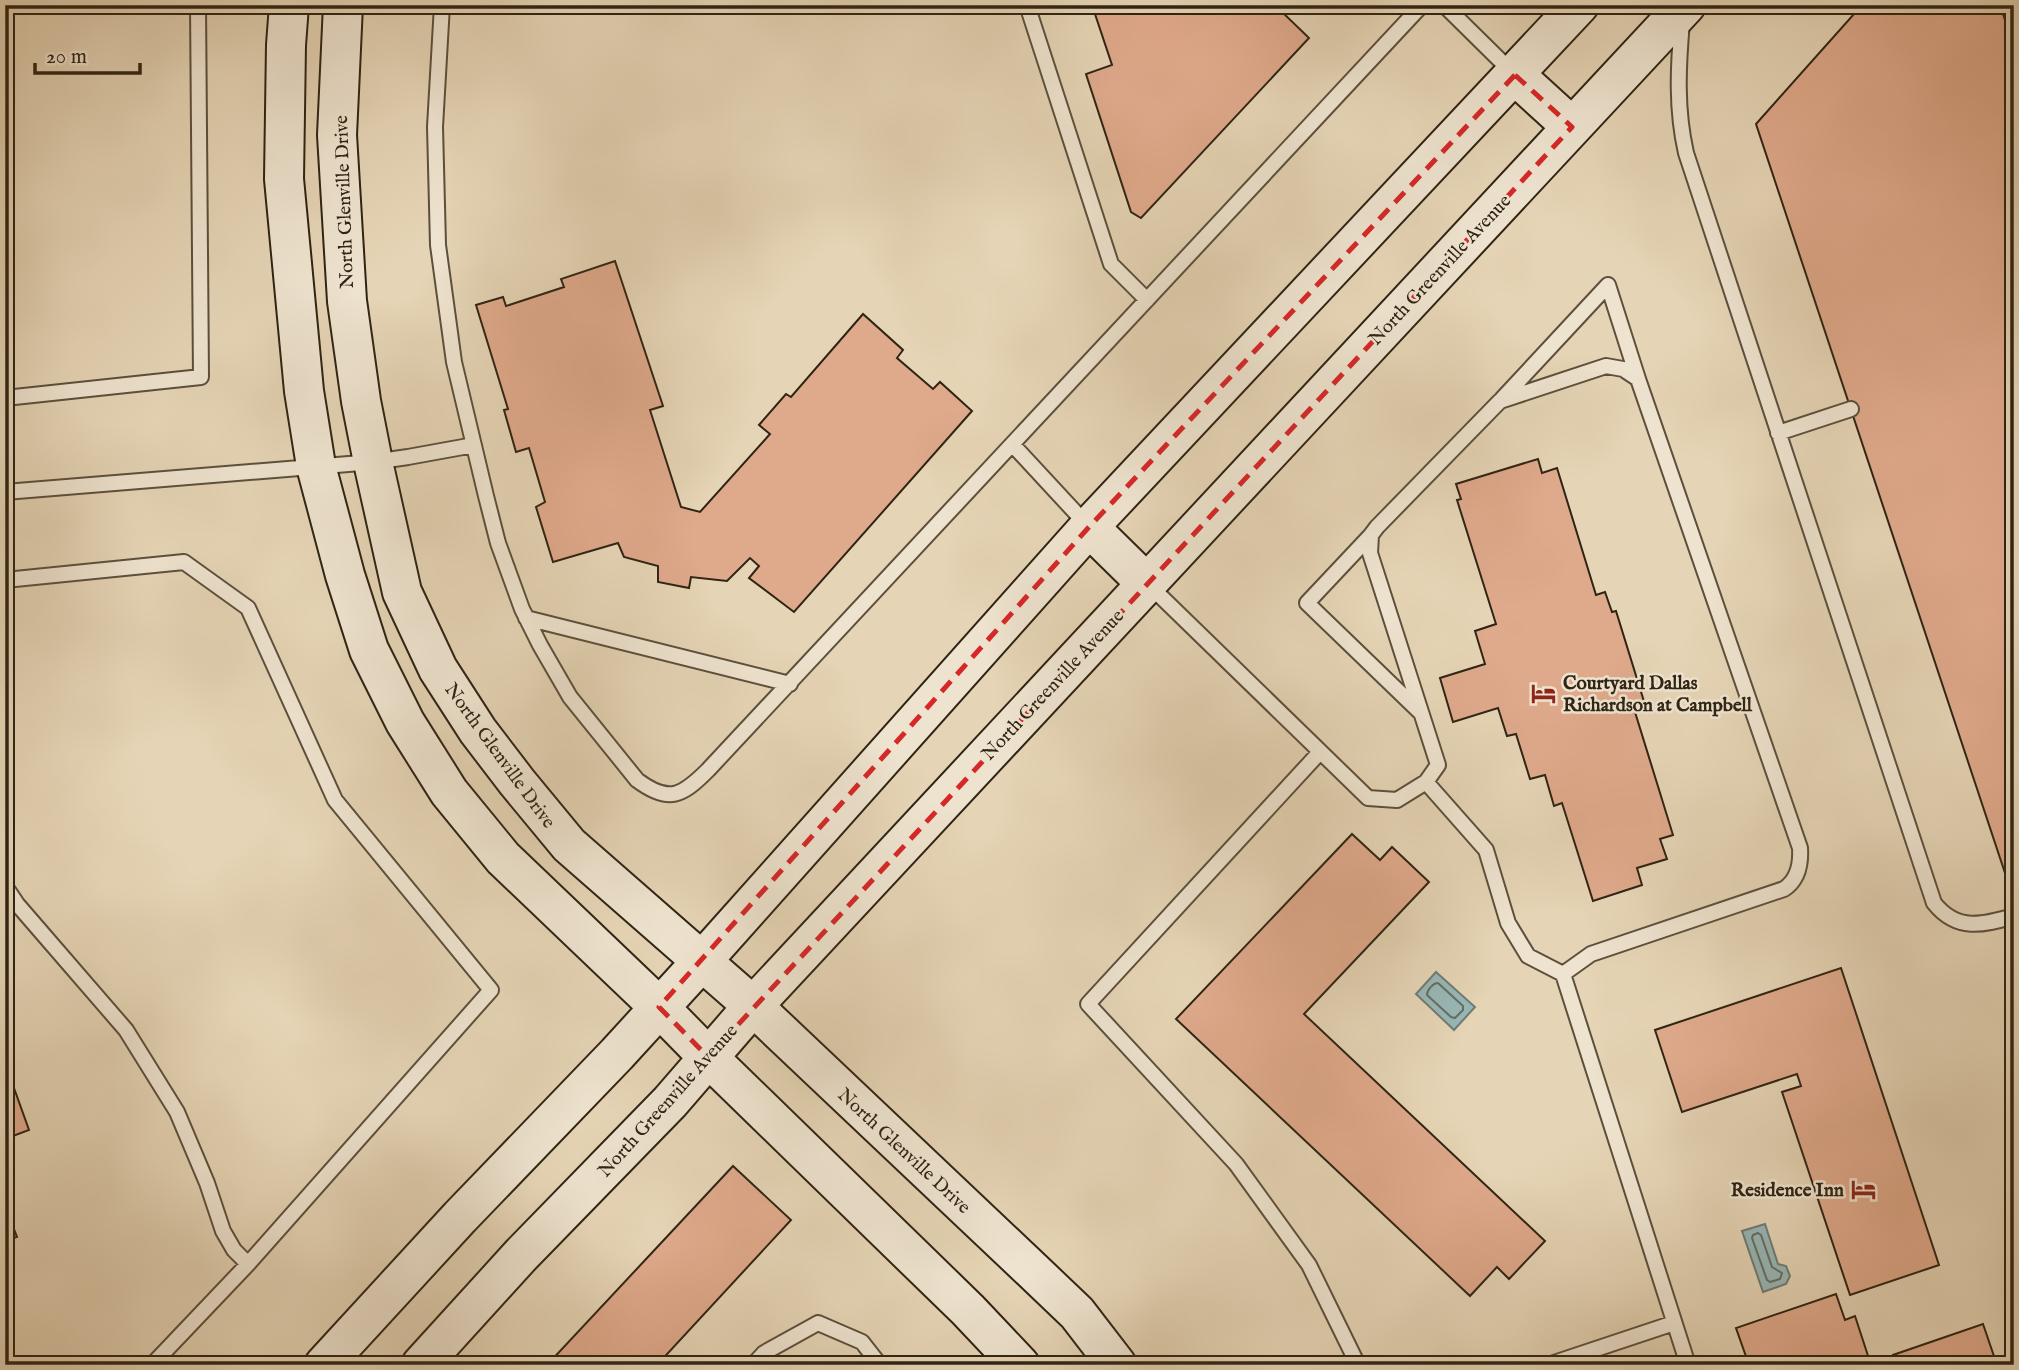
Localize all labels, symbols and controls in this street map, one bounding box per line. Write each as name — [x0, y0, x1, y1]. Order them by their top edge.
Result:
scale bar — [35, 32, 140, 76]
text: 20 m — [46, 44, 87, 71]
street label: North Glenville Drive — [330, 114, 360, 289]
street label: North Greenville Avenue — [1364, 190, 1517, 351]
street label: North Greenville Avenue — [977, 605, 1130, 766]
place label: Courtyard Dallas Richardson at Campbell — [1563, 672, 1753, 718]
street label: North Glenville Drive — [439, 679, 560, 834]
hotel icon: Courtyard Dallas Richardson at Campbell — [1529, 679, 1557, 707]
street label: North Greenville Avenue — [593, 1020, 744, 1183]
street label: North Glenville Drive — [832, 1083, 976, 1220]
hotel icon: Residence Inn — [1850, 1175, 1878, 1203]
place label: Residence Inn — [1731, 1179, 1844, 1203]

